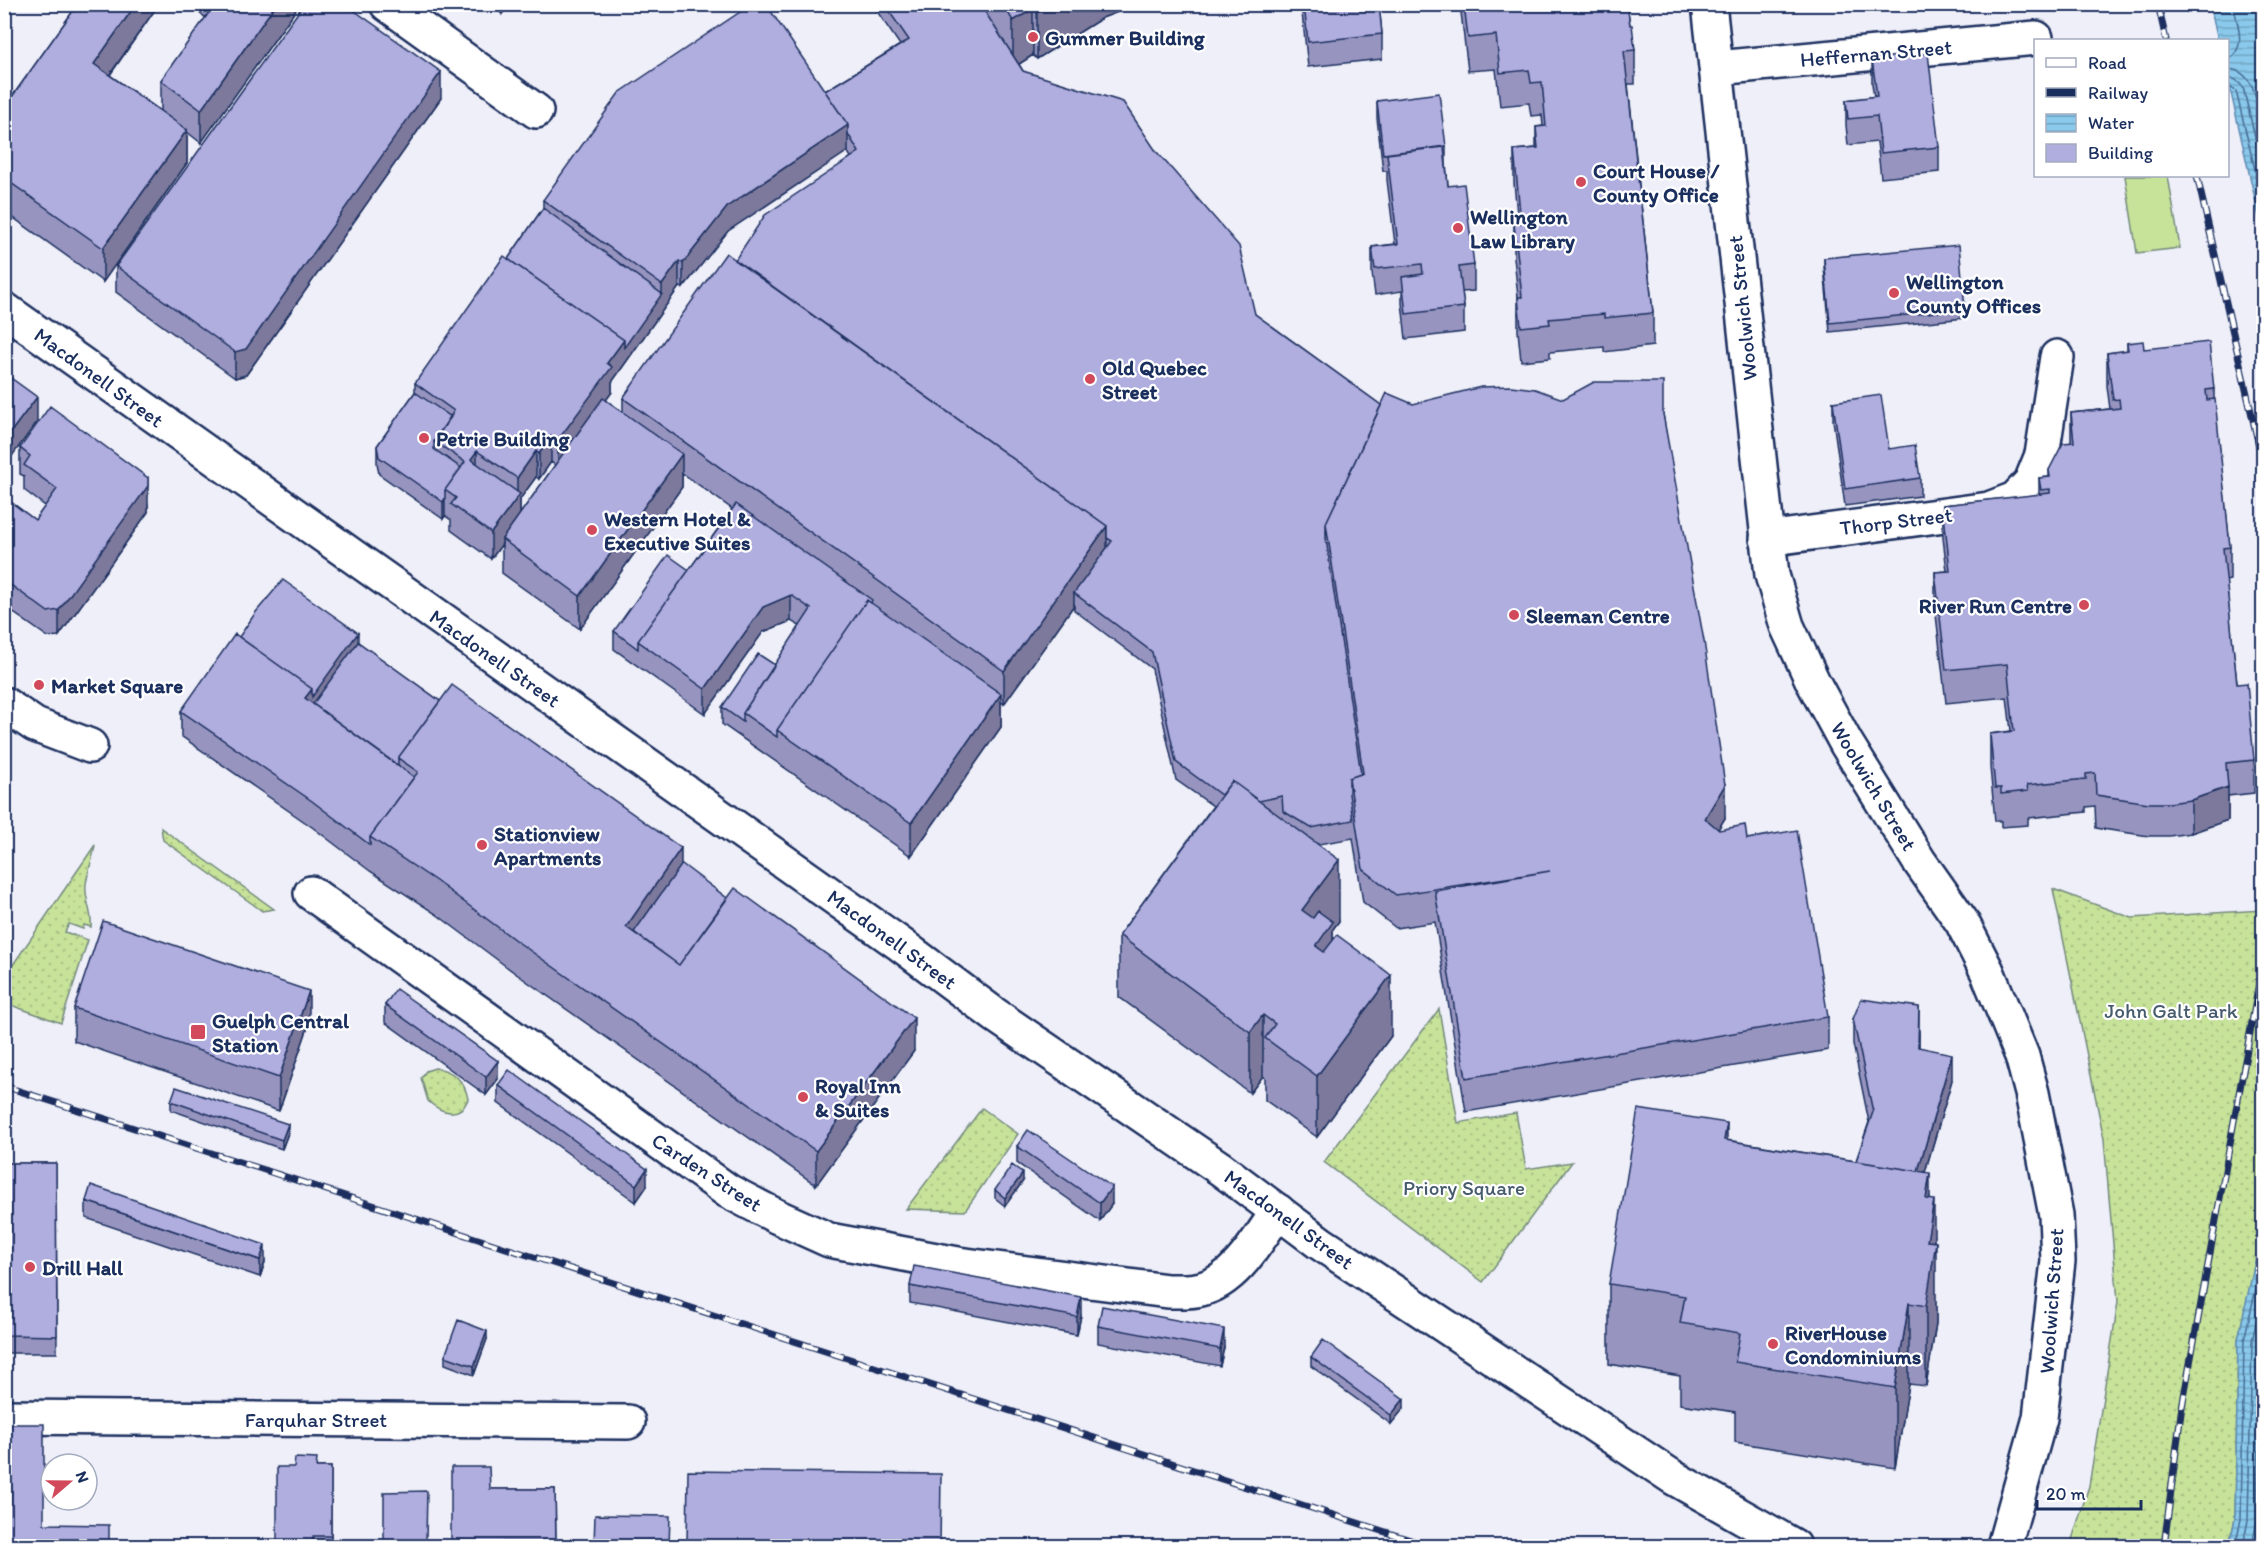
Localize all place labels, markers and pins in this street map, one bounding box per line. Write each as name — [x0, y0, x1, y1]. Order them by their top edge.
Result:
place label: Gummer Building — [1045, 25, 1206, 51]
marker: Gummer Building — [1026, 30, 1040, 44]
place label: Court House / County Office — [1593, 158, 1720, 208]
marker: Court House / County Office — [1574, 175, 1588, 189]
place label: Wellington Law Library — [1470, 204, 1575, 254]
marker: Wellington Law Library — [1451, 221, 1465, 235]
place label: Wellington County Offices — [1906, 269, 2041, 319]
marker: Wellington County Offices — [1887, 286, 1901, 300]
place label: Old Quebec Street — [1102, 355, 1207, 404]
marker: Old Quebec Street — [1083, 372, 1097, 386]
place label: Petrie Building — [436, 426, 570, 452]
marker: Petrie Building — [417, 431, 431, 445]
place label: Western Hotel & Executive Suites — [604, 506, 751, 555]
marker: Western Hotel & Executive Suites — [585, 523, 599, 537]
place label: River Run Centre — [1919, 593, 2072, 618]
marker: River Run Centre — [2077, 598, 2091, 612]
place label: Sleeman Centre — [1526, 603, 1670, 628]
marker: Sleeman Centre — [1507, 608, 1521, 622]
place label: Market Square — [51, 673, 183, 699]
marker: Market Square — [32, 678, 46, 692]
place label: Stationview Apartments — [493, 821, 601, 871]
marker: Stationview Apartments — [475, 838, 489, 852]
place label: Guelph Central Station — [212, 1008, 350, 1057]
marker: Guelph Central Station — [189, 1023, 207, 1041]
place label: Royal Inn & Suites — [815, 1073, 901, 1122]
marker: Royal Inn & Suites — [796, 1090, 810, 1104]
place label: Drill Hall — [42, 1255, 124, 1280]
marker: Drill Hall — [23, 1260, 37, 1274]
place label: RiverHouse Condominiums — [1785, 1320, 1921, 1369]
marker: RiverHouse Condominiums — [1766, 1337, 1780, 1351]

